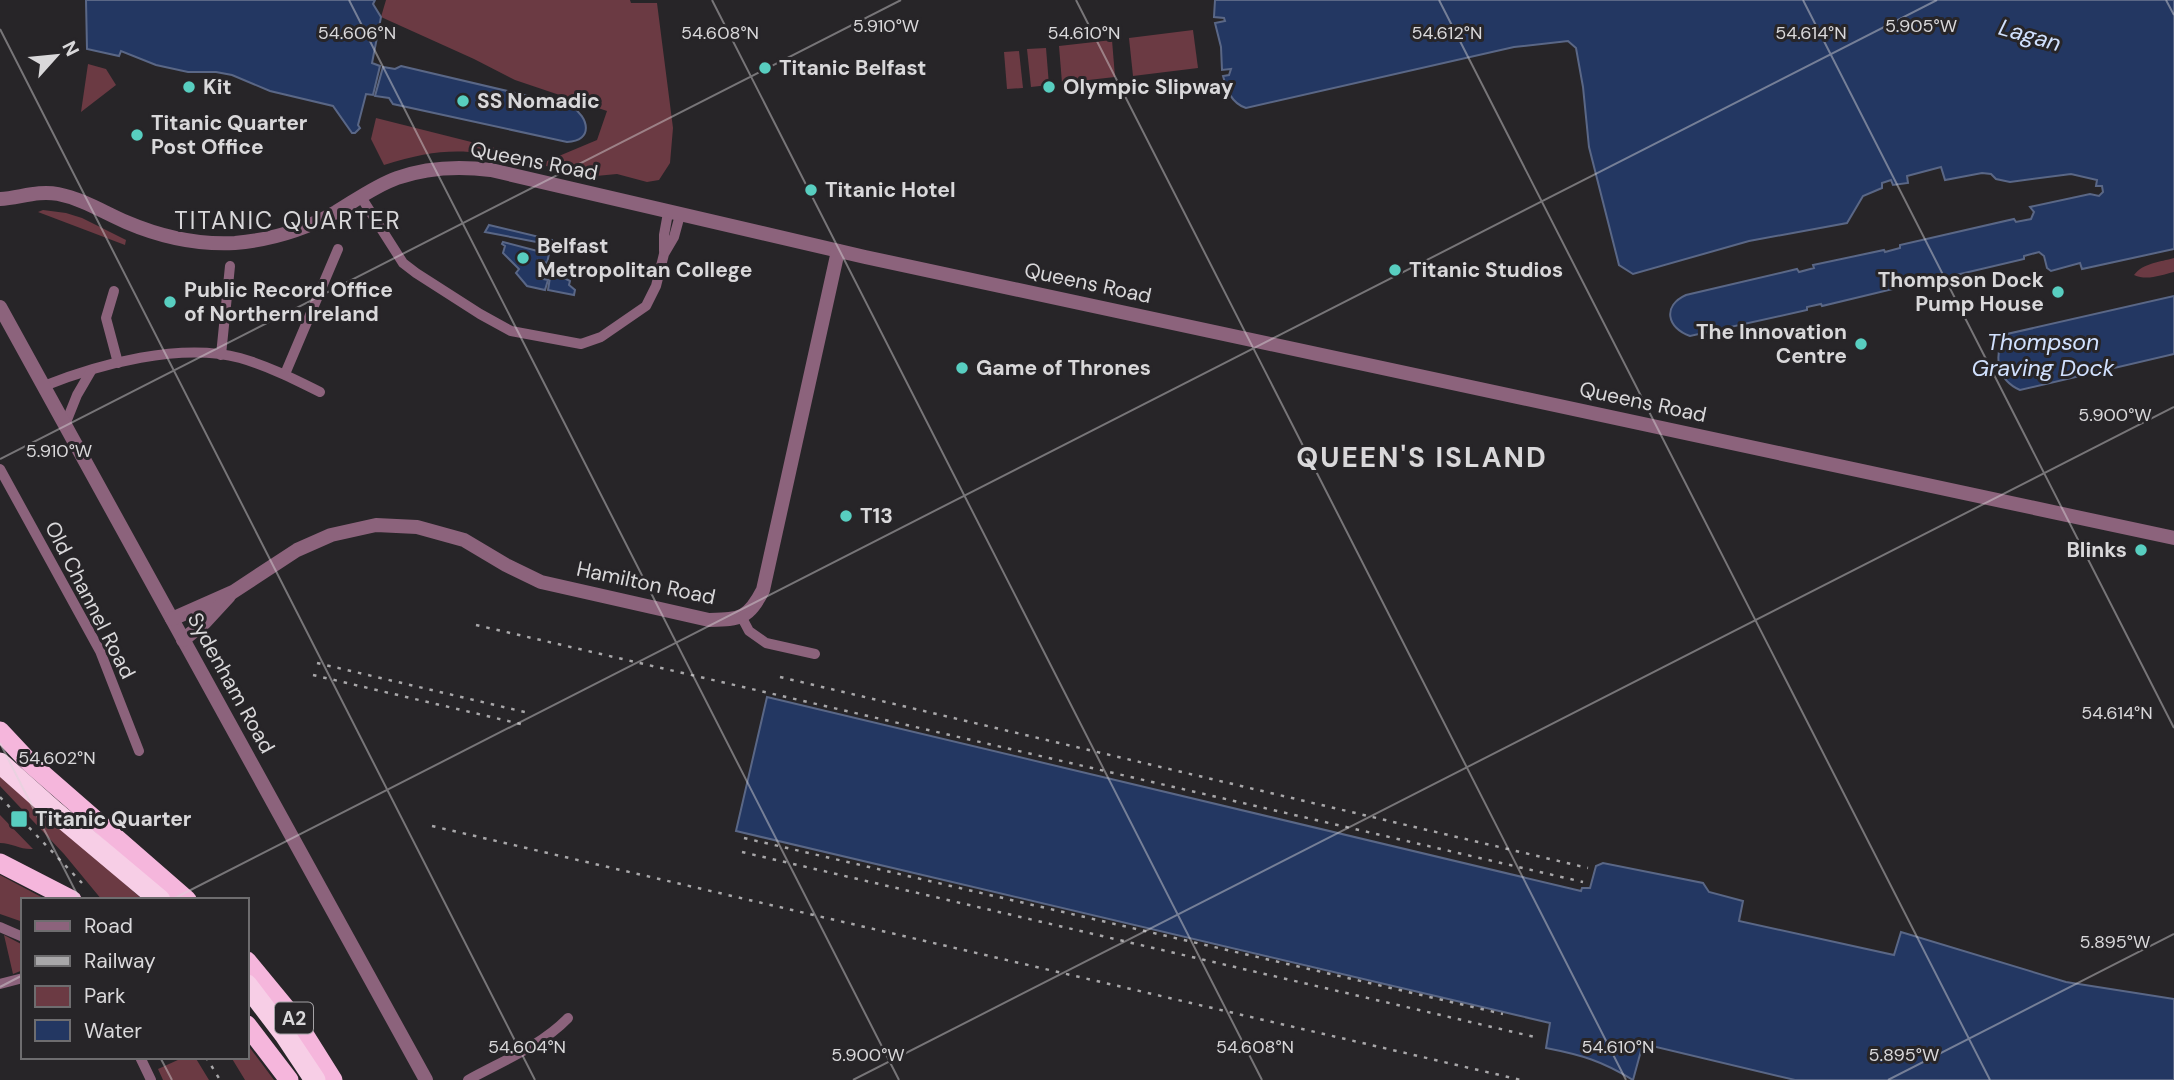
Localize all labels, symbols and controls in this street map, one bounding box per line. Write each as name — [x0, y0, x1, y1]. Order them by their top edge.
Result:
water label: Lagan — [1995, 12, 2065, 58]
text: 5.910°W — [853, 14, 919, 38]
text: 5.905°W — [1885, 14, 1957, 38]
north arrow — [21, 21, 91, 91]
text: 54.606°N — [318, 21, 396, 45]
text: 54.608°N — [681, 21, 759, 45]
text: 54.610°N — [1048, 21, 1120, 45]
text: 54.612°N — [1412, 21, 1482, 45]
text: 54.614°N — [1775, 21, 1847, 45]
text: N — [56, 37, 85, 60]
place label: Titanic Belfast — [779, 54, 926, 82]
marker: Titanic Belfast — [757, 60, 773, 76]
place label: Kit — [203, 73, 232, 101]
place label: Olympic Slipway — [1063, 73, 1234, 101]
marker: Kit — [181, 79, 197, 95]
marker: Olympic Slipway — [1041, 79, 1057, 95]
place label: SS Nomadic — [477, 87, 600, 115]
marker: SS Nomadic — [455, 93, 471, 109]
place label: Titanic Quarter Post Office — [151, 109, 308, 161]
marker: Titanic Quarter Post Office — [129, 127, 145, 143]
street label: Queens Road — [468, 135, 600, 187]
place label: Titanic Hotel — [825, 176, 956, 204]
marker: Titanic Hotel — [803, 182, 819, 198]
district label: TITANIC QUARTER — [174, 205, 402, 236]
place label: Belfast Metropolitan College — [537, 232, 752, 284]
marker: Belfast Metropolitan College — [515, 250, 531, 266]
street label: Queens Road — [1022, 256, 1154, 310]
place label: Titanic Studios — [1409, 256, 1563, 284]
marker: Titanic Studios — [1387, 262, 1403, 278]
place label: Thompson Dock Pump House — [1878, 266, 2044, 318]
place label: Public Record Office of Northern Ireland — [184, 276, 393, 328]
marker: Thompson Dock Pump House — [2050, 284, 2066, 300]
marker: Public Record Office of Northern Ireland — [162, 294, 178, 310]
place label: The Innovation Centre — [1696, 318, 1847, 370]
water label: Thompson Graving Dock — [1971, 327, 2115, 383]
marker: The Innovation Centre — [1853, 336, 1869, 352]
place label: Game of Thrones — [976, 354, 1151, 382]
marker: Game of Thrones — [954, 360, 970, 376]
street label: Queens Road — [1577, 375, 1709, 429]
text: 5.900°W — [2078, 403, 2152, 427]
text: 5.910°W — [26, 439, 92, 463]
district label: QUEEN'S ISLAND — [1296, 439, 1548, 476]
place label: T13 — [860, 502, 893, 530]
marker: T13 — [838, 508, 854, 524]
street label: Old Channel Road — [38, 516, 142, 684]
place label: Blinks — [2066, 536, 2127, 564]
marker: Blinks — [2133, 542, 2149, 558]
street label: Hamilton Road — [574, 555, 718, 611]
street label: Sydenham Road — [181, 608, 281, 758]
text: 54.614°N — [2081, 701, 2153, 725]
text: 54.602°N — [18, 746, 96, 770]
place label: Titanic Quarter — [35, 805, 192, 833]
marker: Titanic Quarter — [9, 809, 29, 829]
legend — [21, 898, 248, 1059]
text: Road — [84, 912, 133, 940]
text: 5.895°W — [2080, 930, 2150, 954]
text: Railway — [84, 947, 156, 975]
text: Park — [84, 982, 126, 1010]
road number: A2 — [275, 1002, 313, 1034]
text: Water — [84, 1017, 142, 1045]
text: 54.604°N — [488, 1035, 566, 1059]
text: 54.608°N — [1216, 1035, 1294, 1059]
text: 54.610°N — [1582, 1035, 1654, 1059]
text: 5.900°W — [831, 1043, 905, 1067]
text: 5.895°W — [1869, 1043, 1939, 1067]

